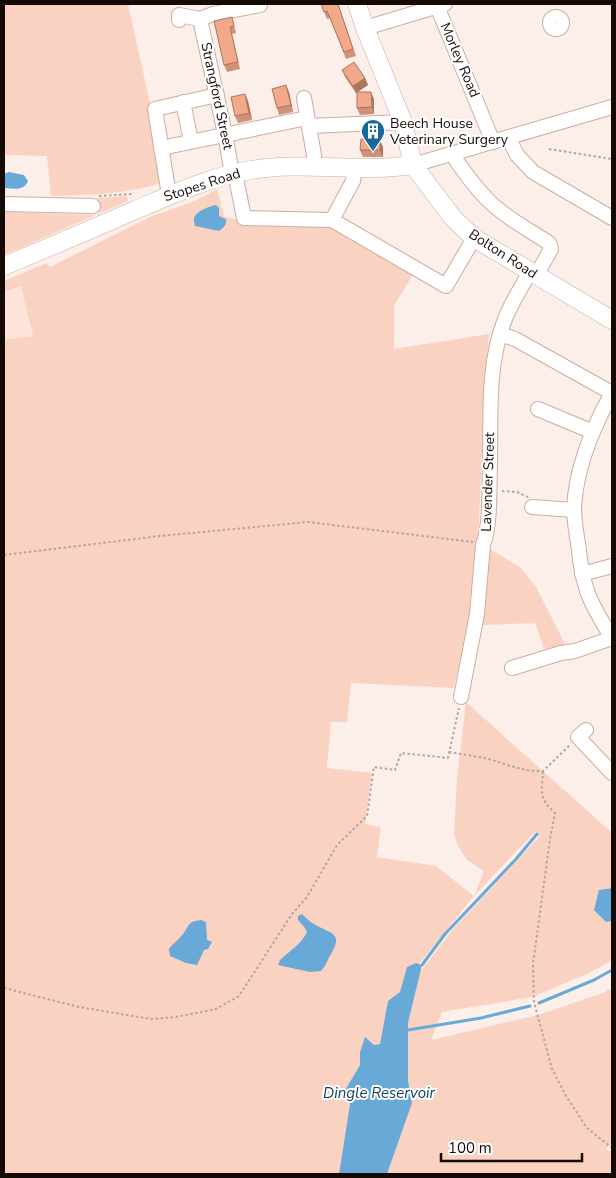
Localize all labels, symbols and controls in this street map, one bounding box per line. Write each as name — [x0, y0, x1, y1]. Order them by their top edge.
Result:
street label: Morley Road — [436, 20, 484, 100]
street label: Strangford Street — [196, 41, 238, 151]
place label: Beech House Veterinary Surgery — [389, 114, 509, 149]
building icon: Beech House Veterinary Surgery — [360, 118, 386, 152]
street label: Stopes Road — [161, 164, 243, 206]
street label: Bolton Road — [465, 225, 541, 283]
street label: Lavender Street — [477, 432, 499, 532]
water label: Dingle Reservoir — [323, 1083, 436, 1103]
scale bar — [441, 1130, 582, 1162]
text: 100 m — [448, 1138, 492, 1158]

